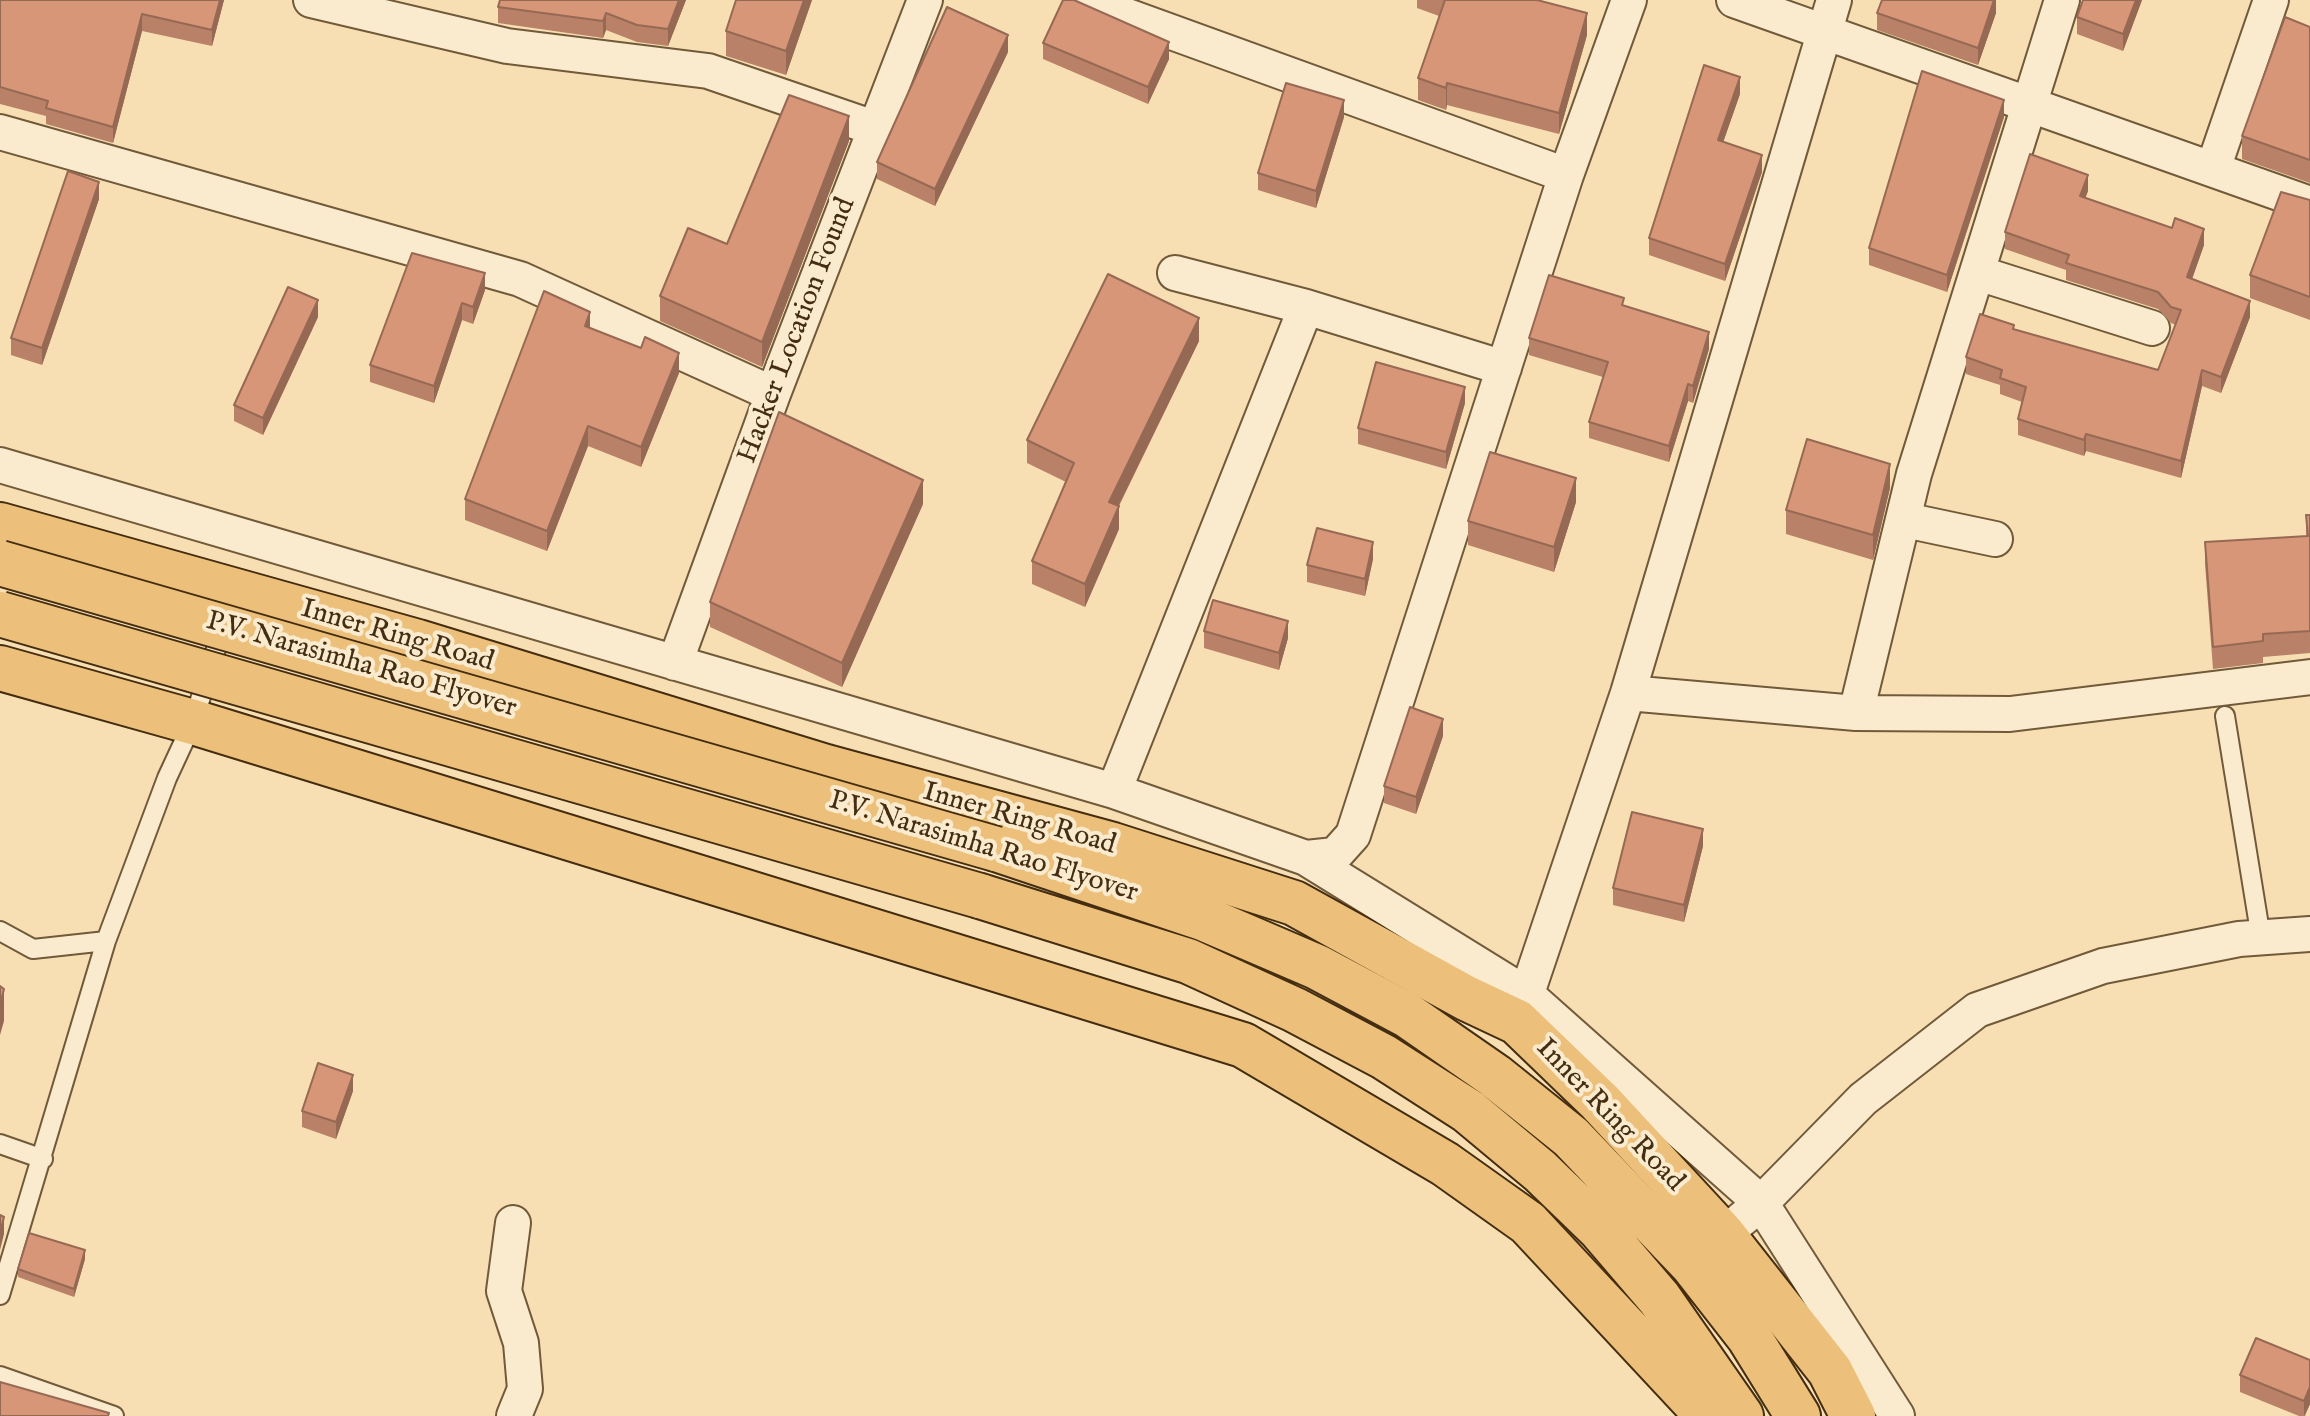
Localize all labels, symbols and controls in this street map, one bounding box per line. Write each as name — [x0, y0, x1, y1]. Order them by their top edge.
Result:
street label: Hacker Location Found — [732, 194, 864, 468]
street label: Inner Ring Road — [297, 593, 497, 681]
street label: P.V. Narasimha Rao Flyover — [202, 606, 520, 726]
street label: Inner Ring Road — [919, 776, 1119, 864]
street label: P.V. Narasimha Rao Flyover — [824, 785, 1142, 911]
street label: Inner Ring Road — [1528, 1033, 1690, 1199]

